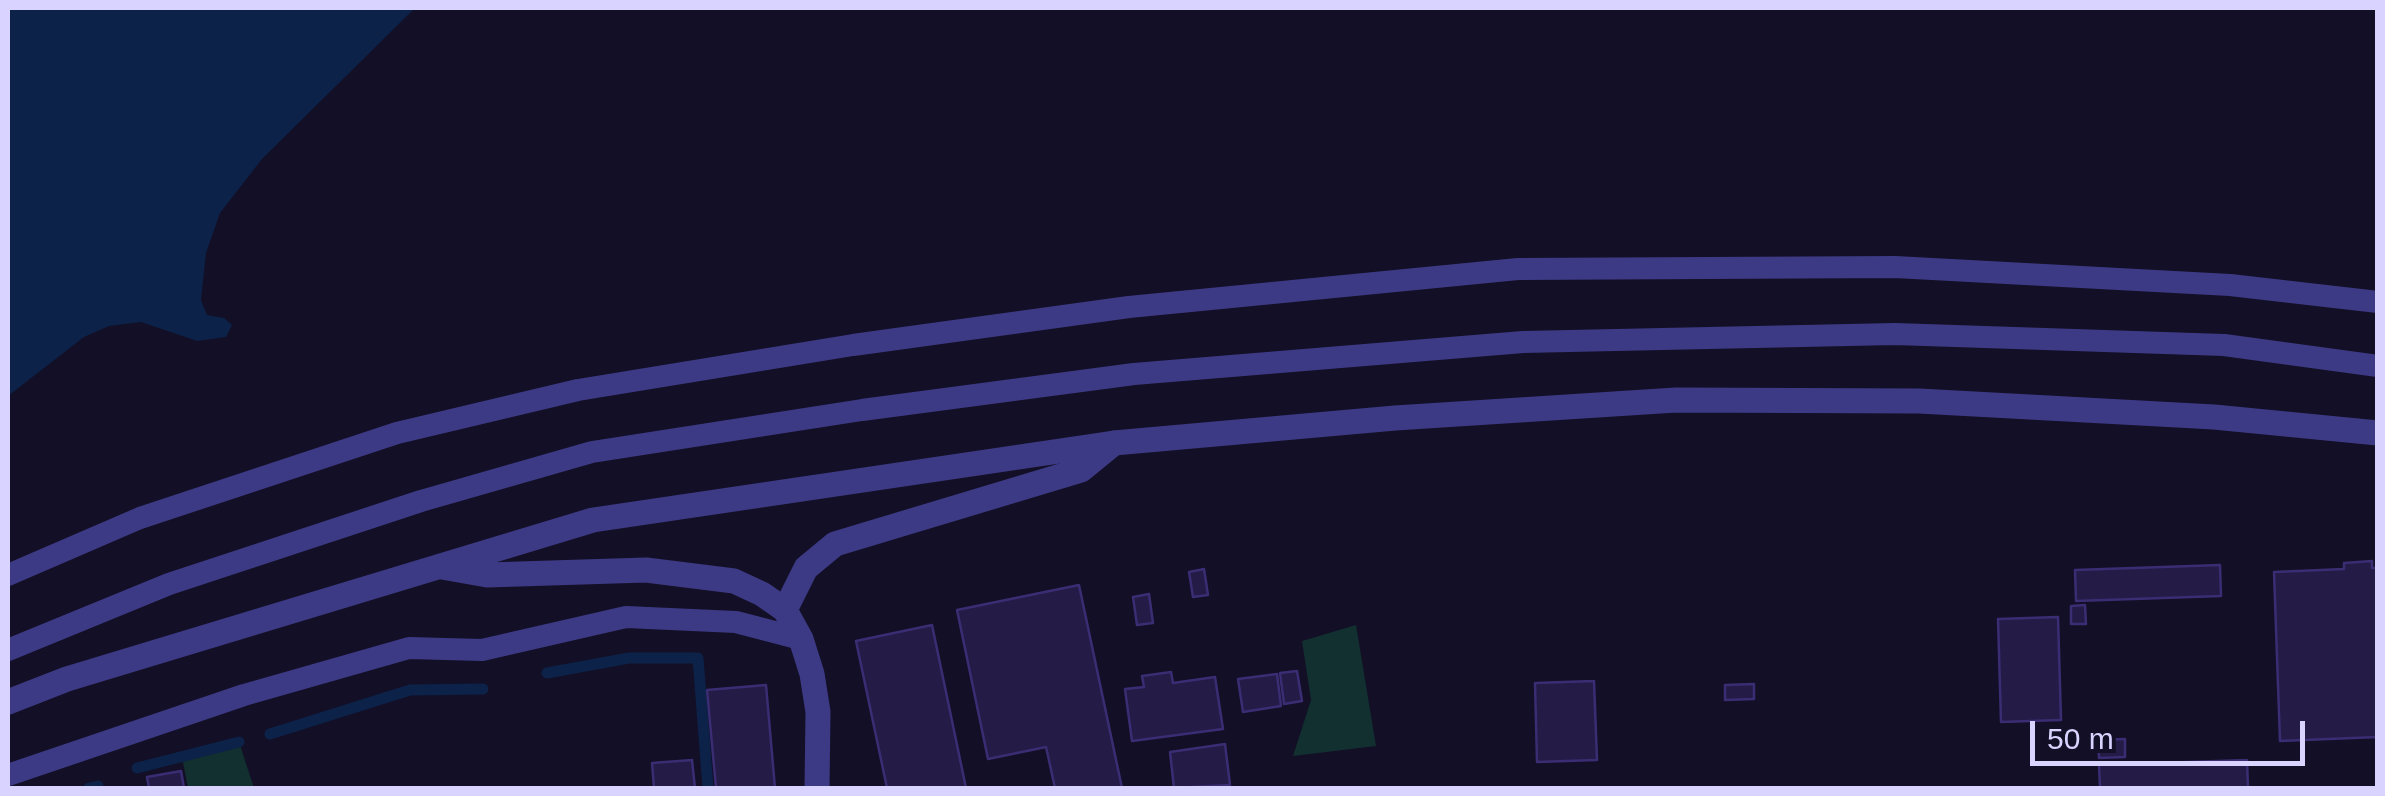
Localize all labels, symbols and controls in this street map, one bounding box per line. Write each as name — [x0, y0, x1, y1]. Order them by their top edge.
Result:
scale bar — [2035, 701, 2310, 763]
text: 50 m — [2047, 722, 2114, 755]

